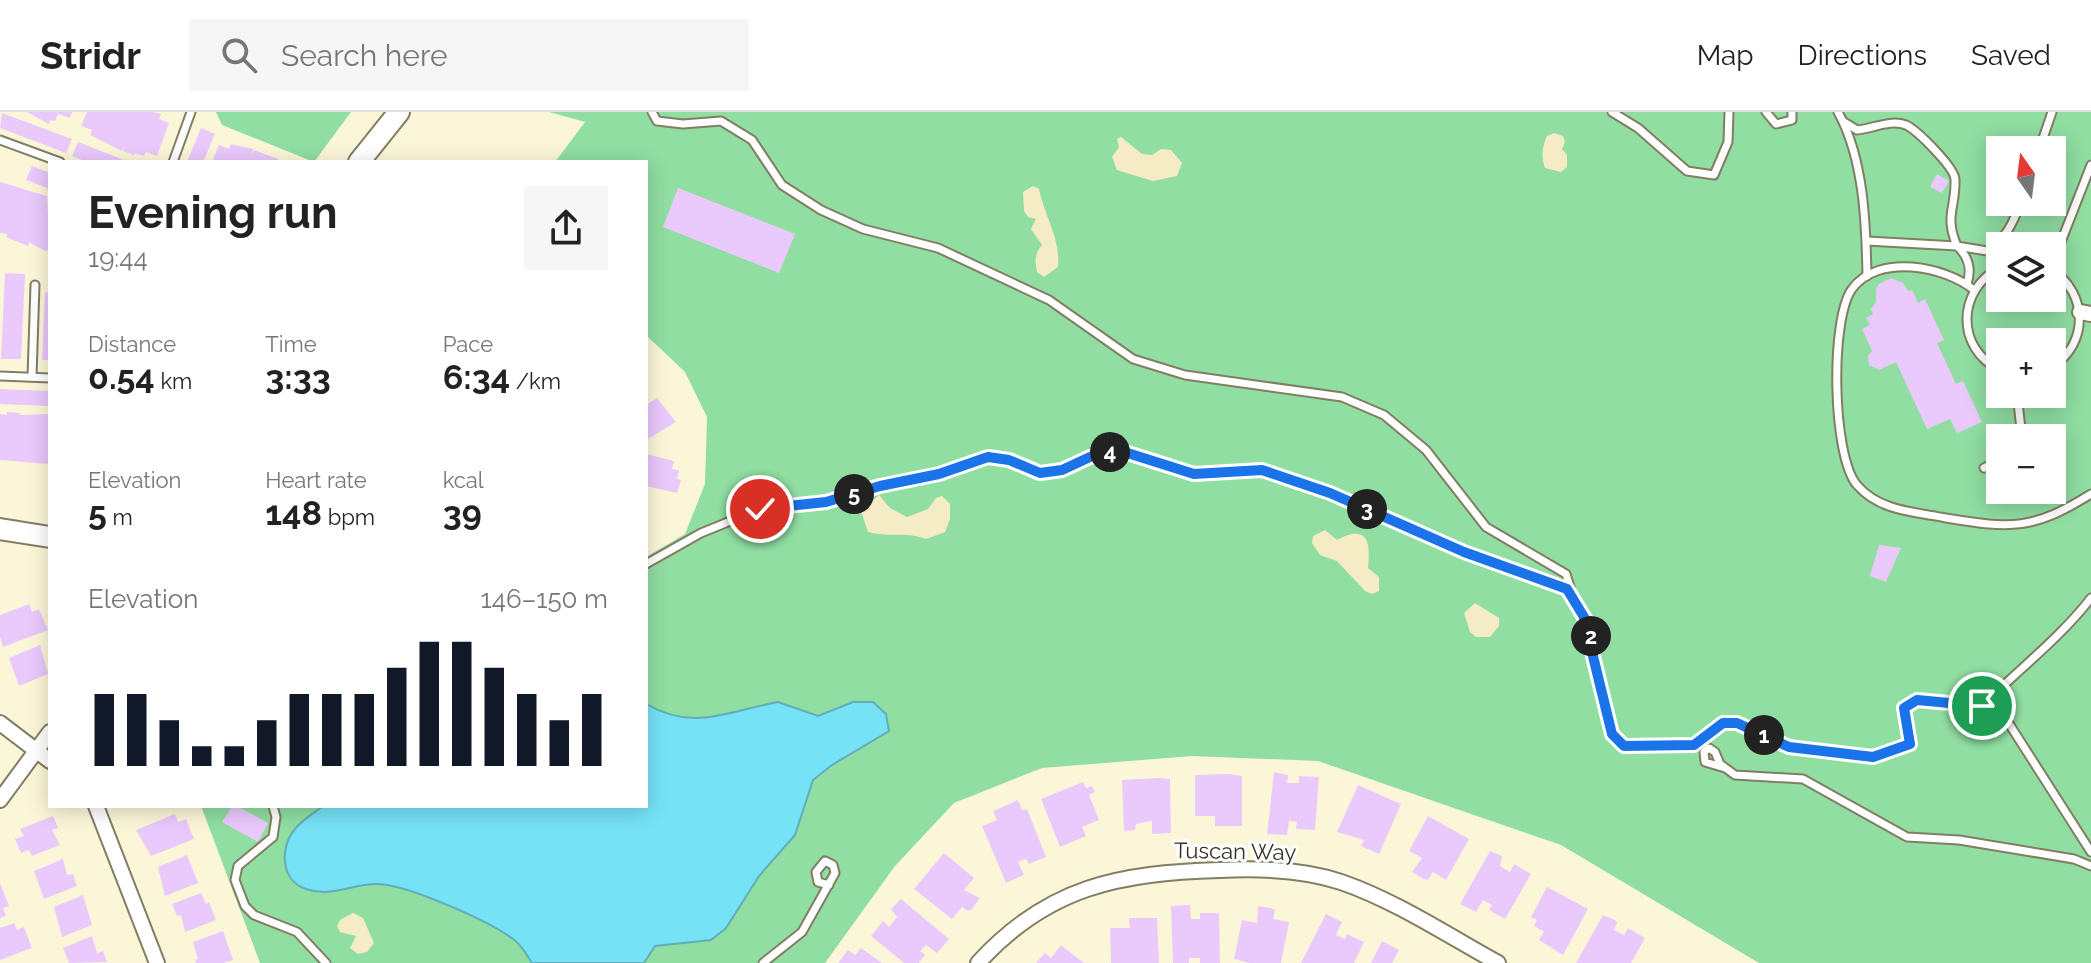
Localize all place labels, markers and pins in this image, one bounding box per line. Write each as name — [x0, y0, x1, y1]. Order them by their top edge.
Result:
pin: 4 — [1090, 432, 1130, 472]
pin: 5 — [834, 474, 874, 514]
pin — [726, 475, 794, 543]
pin: 3 — [1347, 489, 1387, 529]
pin: 2 — [1571, 616, 1611, 656]
pin — [1948, 672, 2016, 740]
pin: 1 — [1744, 715, 1784, 755]

